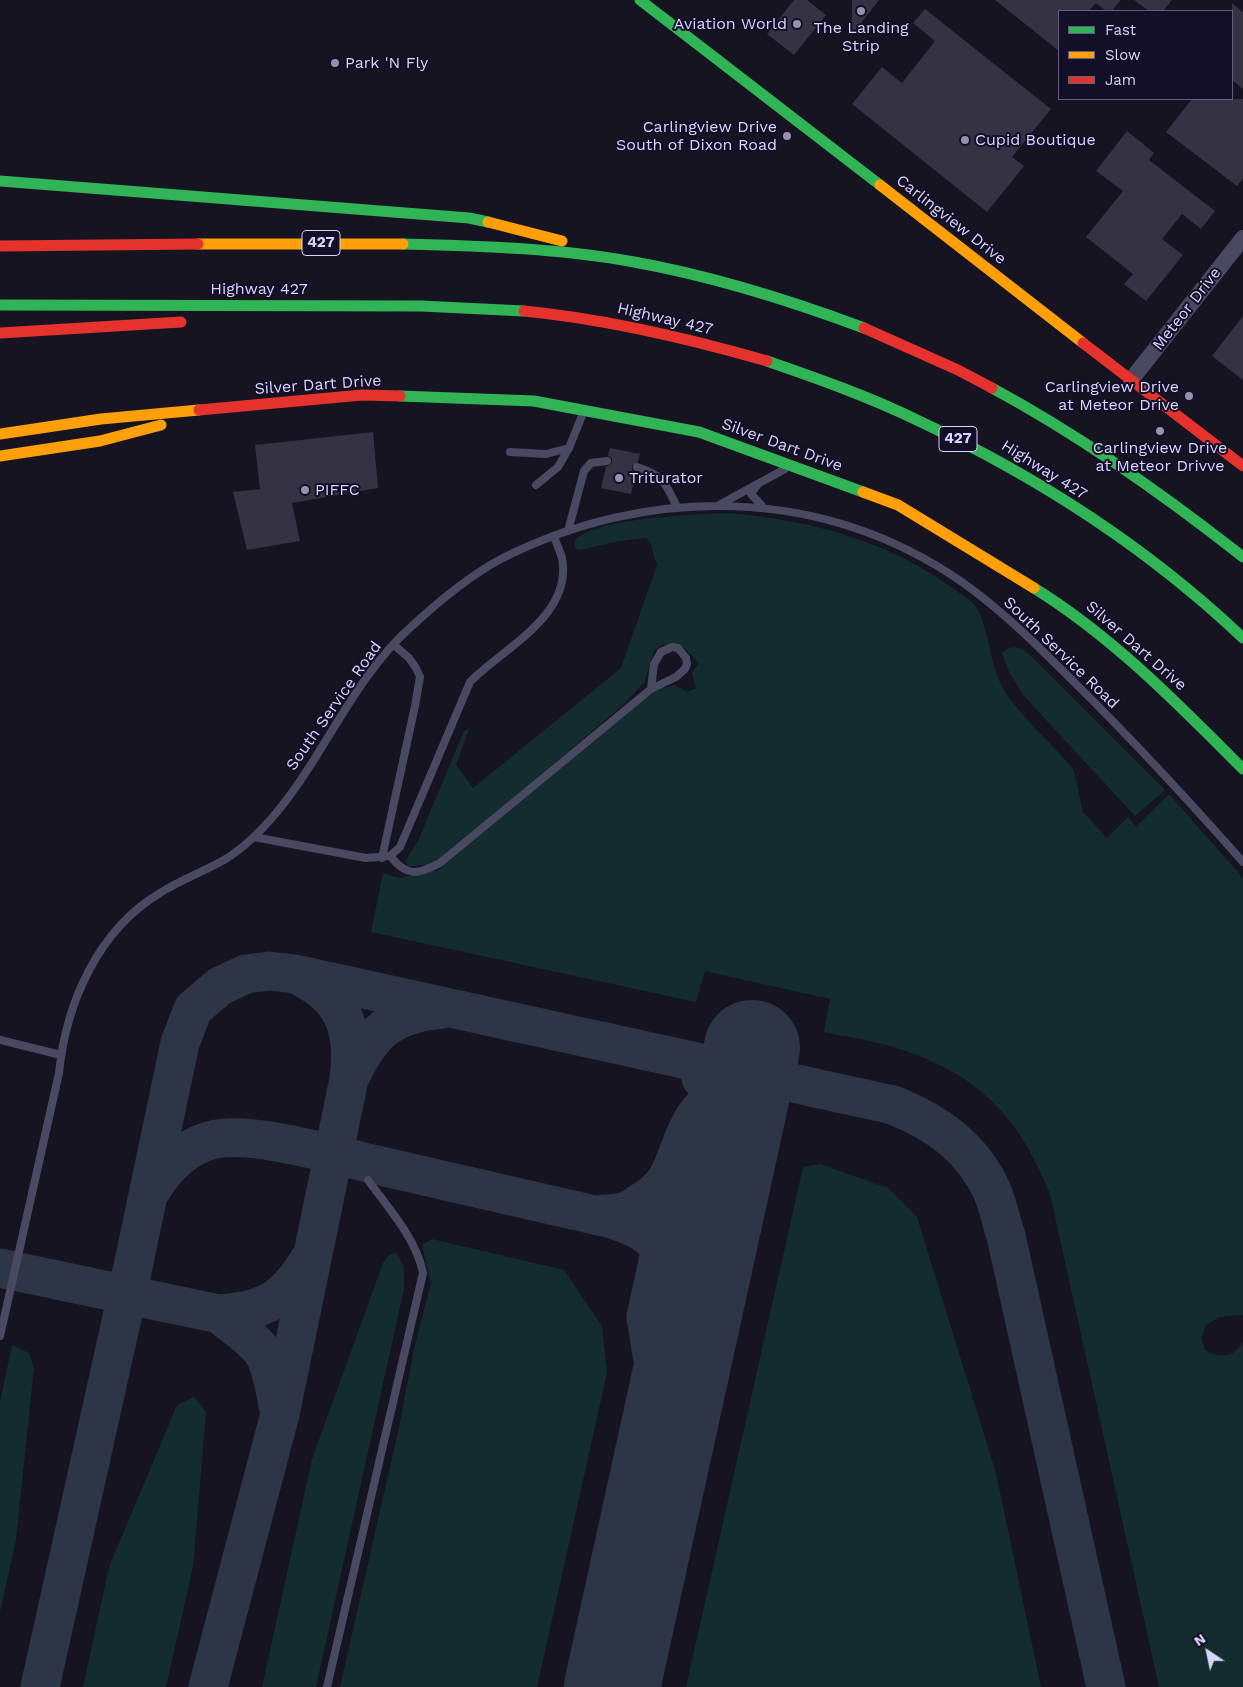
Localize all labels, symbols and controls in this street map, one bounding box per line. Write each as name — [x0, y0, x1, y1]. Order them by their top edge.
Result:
marker: The Landing Strip — [855, 5, 867, 17]
legend — [1058, 10, 1233, 100]
place label: Aviation World — [674, 14, 787, 34]
marker: Aviation World — [791, 18, 803, 30]
place label: The Landing Strip — [813, 18, 909, 56]
text: Fast — [1105, 21, 1136, 39]
text: Slow — [1105, 46, 1141, 64]
place label: Park 'N Fly — [345, 53, 428, 73]
marker: Park 'N Fly — [329, 57, 341, 69]
text: Jam — [1105, 71, 1136, 89]
place label: Carlingview Drive South of Dixon Road — [616, 117, 777, 155]
marker: Carlingview Drive South of Dixon Road — [781, 130, 793, 142]
place label: Cupid Boutique — [975, 130, 1096, 150]
marker: Cupid Boutique — [959, 134, 971, 146]
street label: Carlingview Drive — [892, 171, 1010, 269]
road number: 427 — [302, 230, 340, 256]
street label: Meteor Drive — [1149, 264, 1225, 354]
street label: Highway 427 — [210, 279, 308, 299]
street label: Highway 427 — [615, 299, 715, 339]
street label: Silver Dart Drive — [254, 371, 382, 399]
place label: Carlingview Drive at Meteor Drive — [1045, 377, 1179, 415]
marker: Carlingview Drive at Meteor Drive — [1183, 390, 1195, 402]
street label: Silver Dart Drive — [719, 414, 845, 476]
marker: Carlingview Drive at Meteor Drivve — [1154, 425, 1166, 437]
road number: 427 — [939, 426, 977, 452]
street label: Highway 427 — [998, 436, 1090, 504]
place label: Carlingview Drive at Meteor Drivve — [1093, 438, 1227, 476]
place label: Triturator — [629, 468, 703, 488]
marker: Triturator — [613, 472, 625, 484]
place label: PIFFC — [315, 480, 360, 500]
marker: PIFFC — [299, 484, 311, 496]
street label: South Service Road — [999, 593, 1123, 713]
street label: Silver Dart Drive — [1082, 597, 1190, 695]
street label: South Service Road — [282, 638, 386, 774]
north arrow — [1183, 1627, 1233, 1677]
text: N — [1191, 1630, 1208, 1649]

